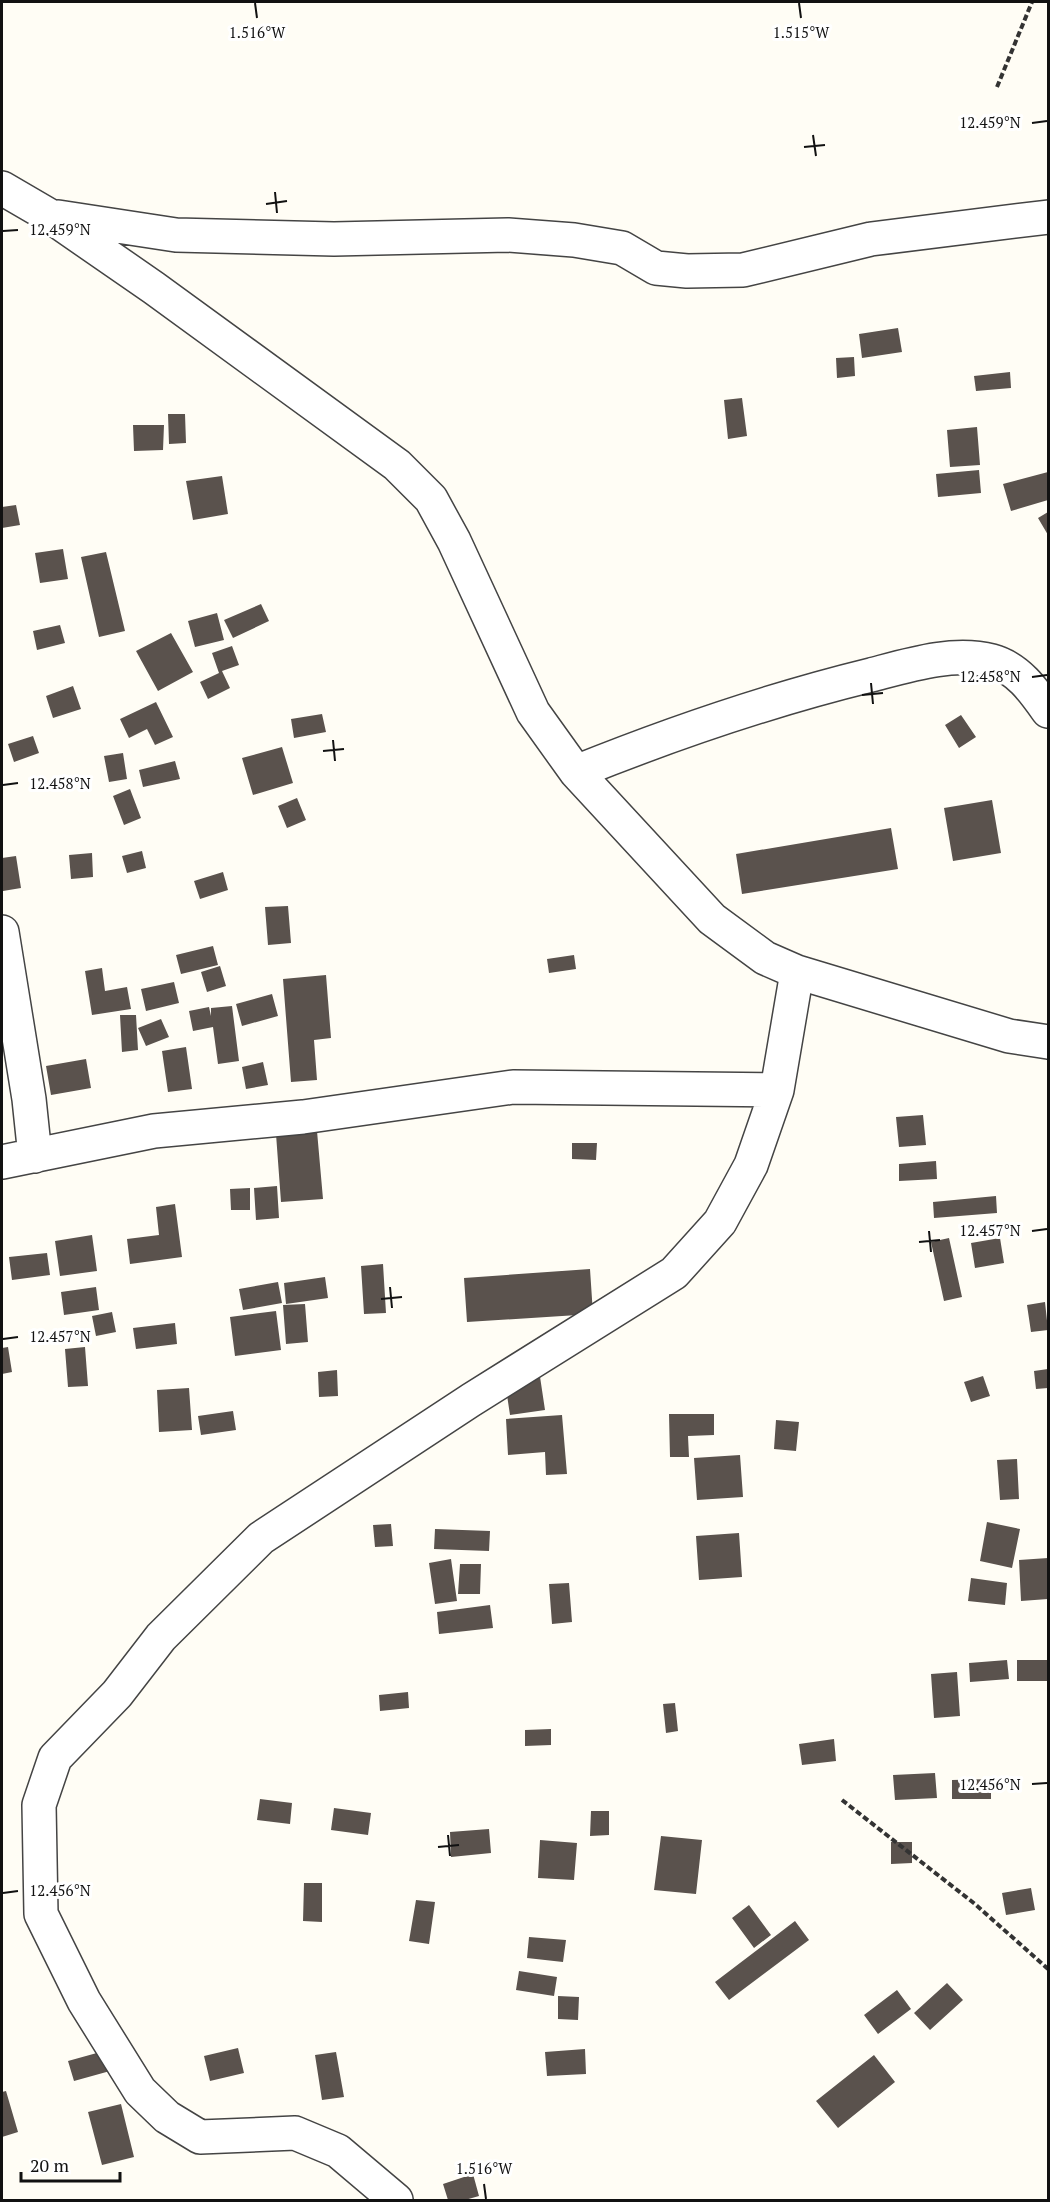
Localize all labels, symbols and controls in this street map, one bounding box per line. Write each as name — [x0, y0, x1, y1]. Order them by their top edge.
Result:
text: 1.516°W — [229, 22, 286, 42]
text: 1.515°W — [773, 22, 830, 42]
text: 12.459°N — [959, 112, 1021, 132]
text: 12.459°N — [29, 219, 91, 239]
text: 12.458°N — [959, 666, 1021, 686]
text: 12.458°N — [29, 773, 91, 793]
text: 12.457°N — [959, 1220, 1021, 1240]
text: 12.457°N — [29, 1326, 91, 1346]
text: 12.456°N — [959, 1774, 1021, 1794]
text: 12.456°N — [29, 1880, 91, 1900]
scale bar — [21, 2145, 120, 2183]
text: 20 m — [30, 2153, 70, 2177]
text: 1.516°W — [456, 2158, 513, 2178]

